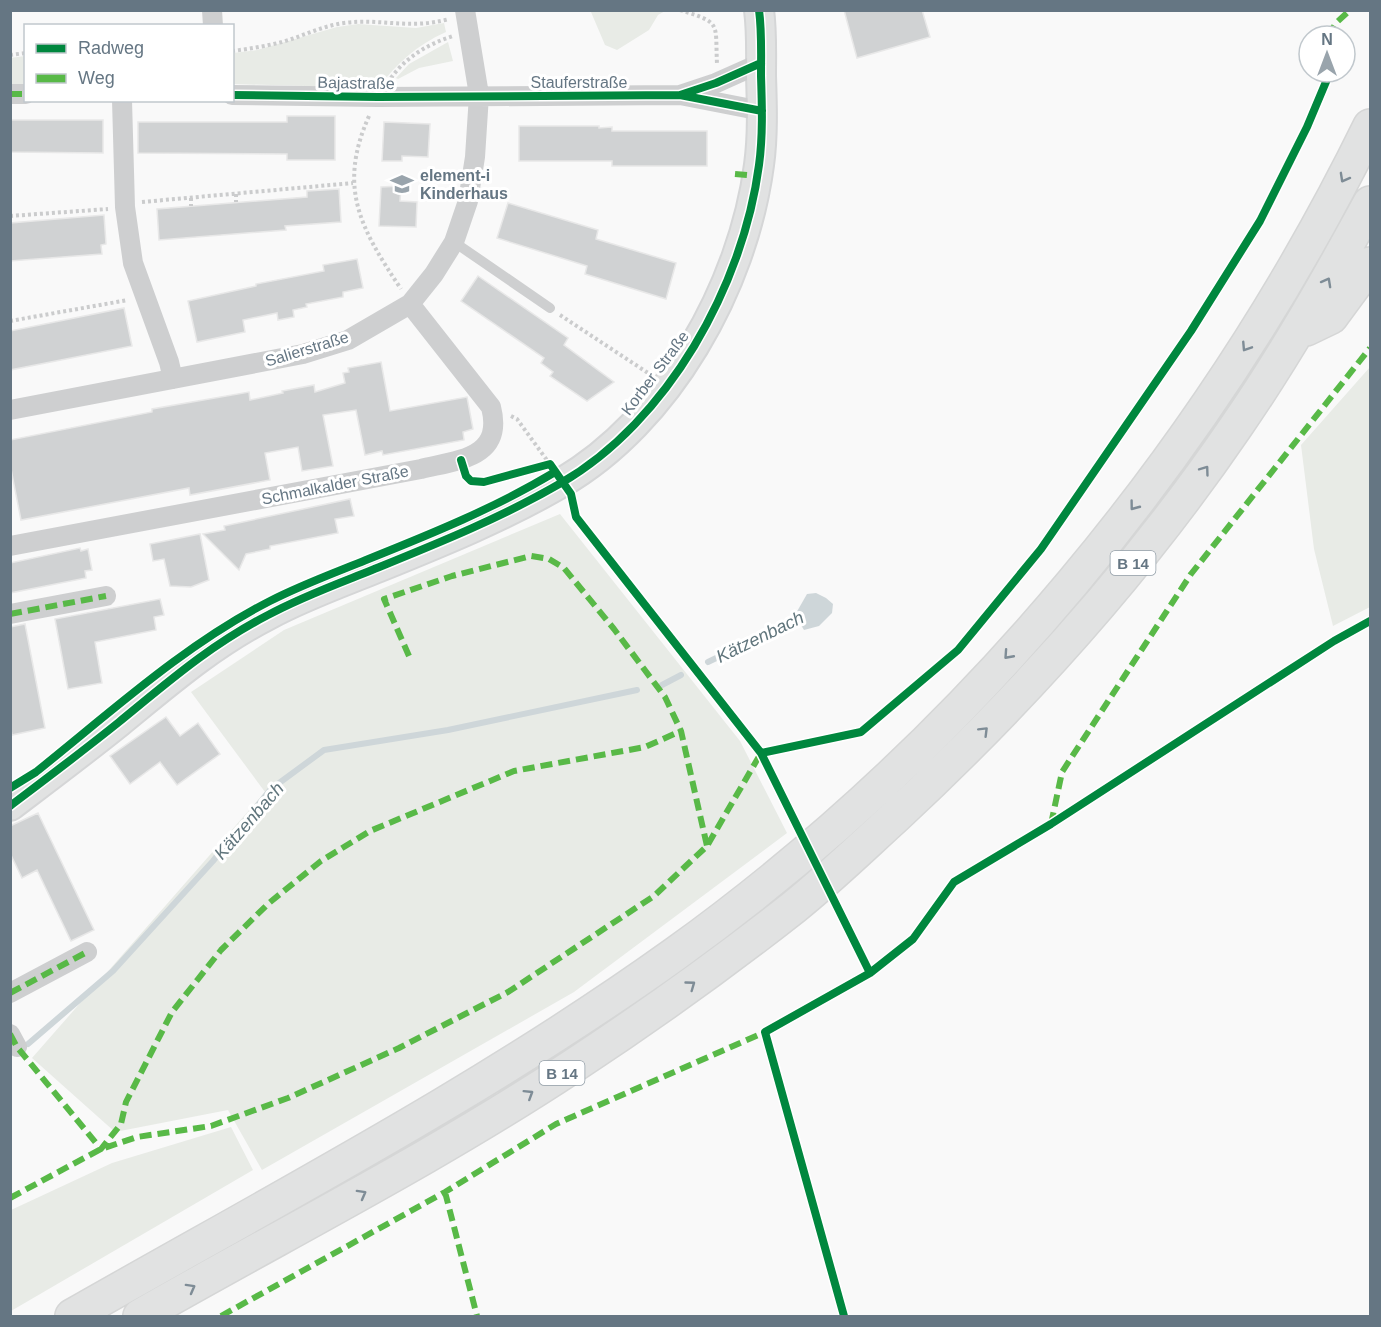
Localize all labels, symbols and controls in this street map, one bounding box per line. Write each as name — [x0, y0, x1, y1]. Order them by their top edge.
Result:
legend — [24, 24, 234, 102]
north arrow — [1297, 24, 1357, 84]
text: N — [1321, 31, 1333, 48]
text: Radweg — [78, 38, 144, 58]
text: Weg — [78, 68, 115, 88]
street label: Bajastraße — [317, 74, 395, 92]
street label: Stauferstraße — [531, 74, 628, 91]
place label: element-i Kinderhaus — [420, 167, 508, 202]
school or university icon: element-i Kinderhaus — [389, 171, 415, 197]
one-way arrow — [1340, 172, 1351, 183]
one-way arrow — [1320, 278, 1331, 288]
street label: Salierstraße — [263, 328, 351, 370]
street label: Korber Straße — [618, 328, 692, 418]
one-way arrow — [1242, 340, 1253, 351]
street label: Schmalkalder Straße — [260, 462, 410, 508]
one-way arrow — [1198, 465, 1209, 476]
one-way arrow — [1130, 500, 1141, 511]
road number: B 14 — [1110, 551, 1156, 575]
water label: Kätzenbach — [713, 607, 807, 667]
one-way arrow — [1004, 649, 1015, 659]
one-way arrow — [977, 727, 988, 738]
water label: Kätzenbach — [210, 779, 288, 863]
one-way arrow — [684, 981, 695, 992]
road number: B 14 — [540, 1061, 584, 1085]
one-way arrow — [523, 1089, 533, 1101]
one-way arrow — [356, 1189, 366, 1201]
one-way arrow — [185, 1284, 195, 1295]

